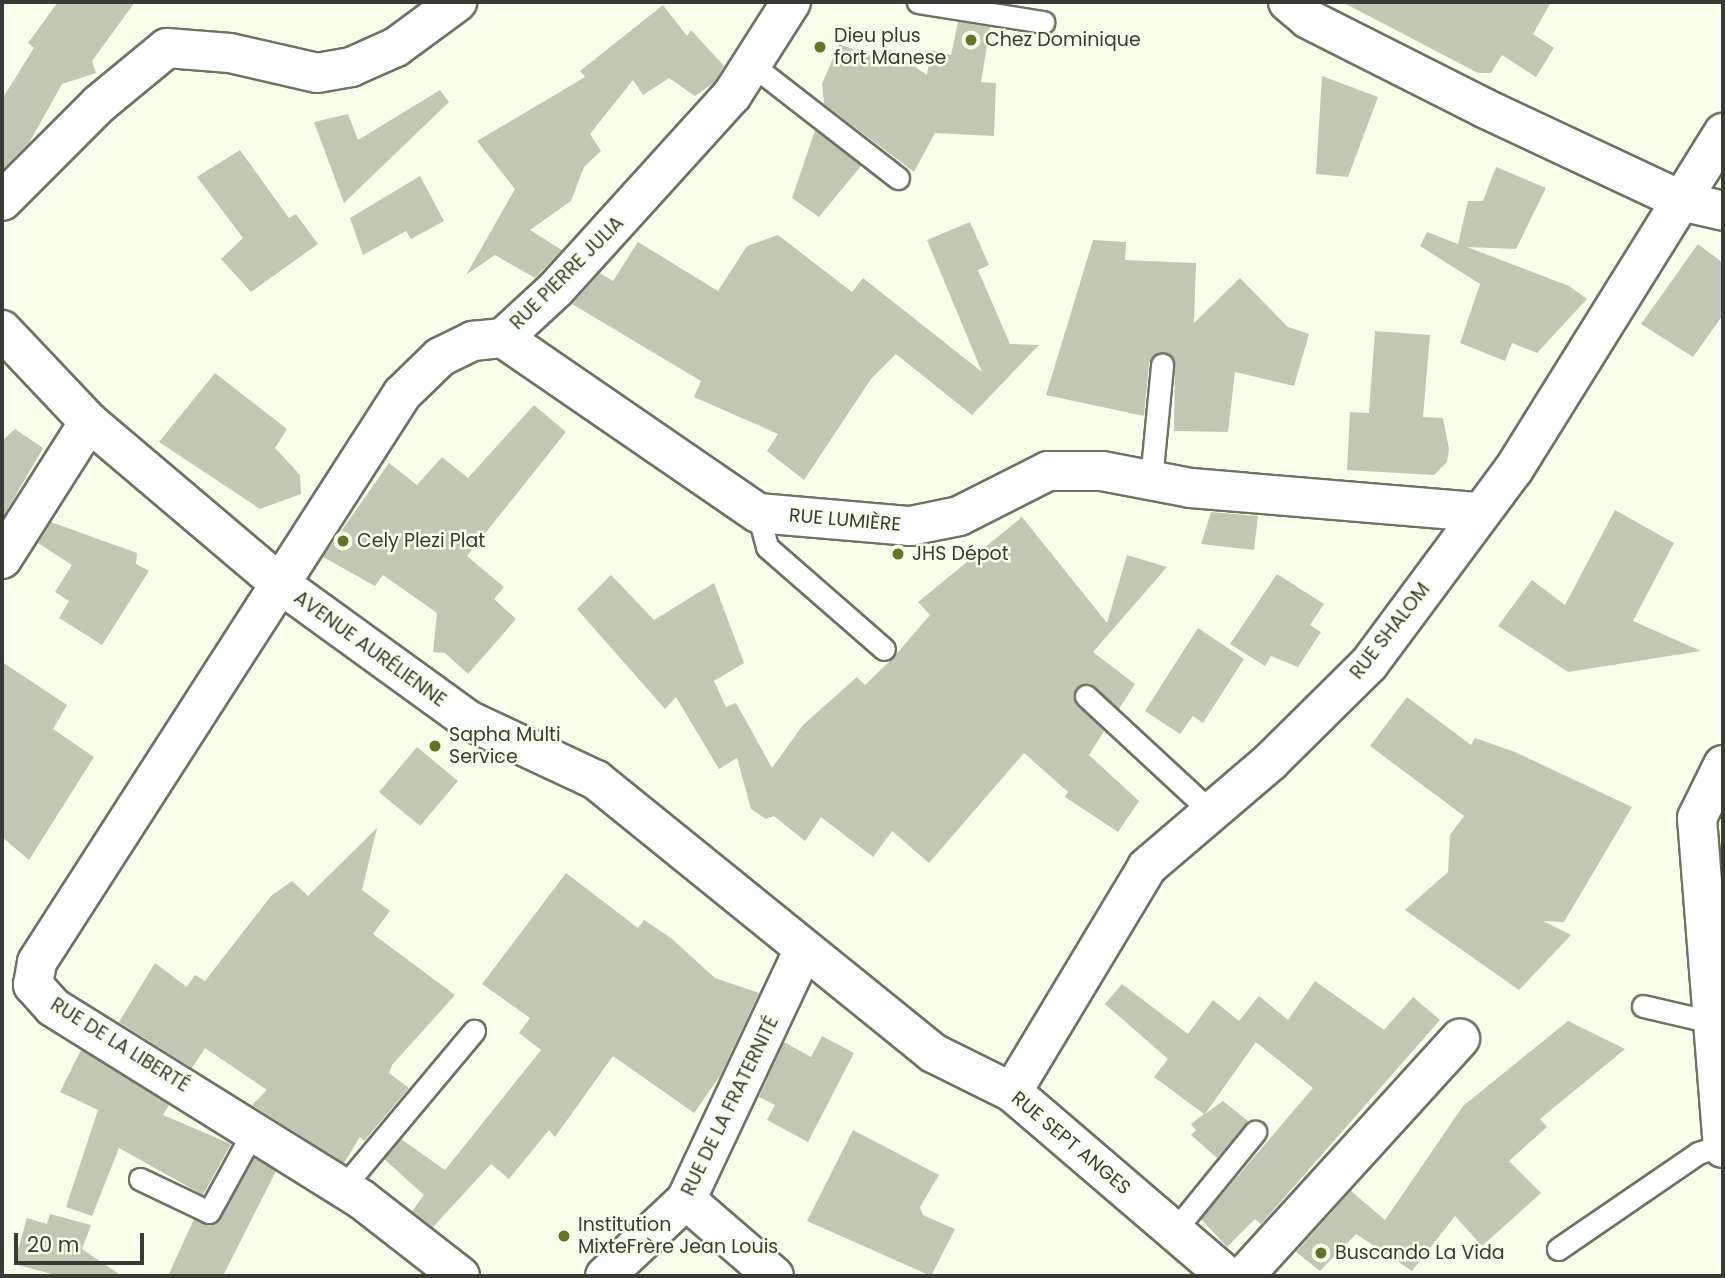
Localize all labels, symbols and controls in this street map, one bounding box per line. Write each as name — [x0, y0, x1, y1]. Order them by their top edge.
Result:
place label: Dieu plus fort Manese — [834, 25, 946, 69]
place label: Chez Dominique — [985, 29, 1141, 51]
marker: Chez Dominique — [963, 32, 979, 48]
marker: Dieu plus fort Manese — [812, 39, 828, 55]
street label: RUE PIERRE JULIA — [506, 212, 628, 334]
street label: RUE LUMIÈRE — [788, 504, 902, 536]
place label: Cely Plezi Plat — [357, 530, 485, 552]
marker: Cely Plezi Plat — [335, 533, 351, 549]
place label: JHS Dépot — [912, 543, 1009, 565]
marker: JHS Dépot — [890, 546, 906, 562]
street label: RUE SHALOM — [1345, 578, 1435, 684]
street label: AVENUE AURÉLIENNE — [290, 586, 450, 712]
place label: Sapha Multi Service — [449, 724, 561, 768]
marker: Sapha Multi Service — [427, 738, 443, 754]
street label: RUE DE LA LIBERTÉ — [46, 993, 194, 1097]
street label: RUE DE LA FRATERNITÉ — [677, 1012, 783, 1200]
street label: RUE SEPT ANGES — [1007, 1087, 1135, 1199]
place label: Institution MixteFrère Jean Louis — [578, 1214, 778, 1258]
scale bar — [18, 1218, 147, 1262]
marker: Institution MixteFrère Jean Louis — [556, 1228, 572, 1244]
text: 20 m — [27, 1230, 80, 1259]
place label: Buscando La Vida — [1335, 1242, 1505, 1264]
marker: Buscando La Vida — [1313, 1245, 1329, 1261]

